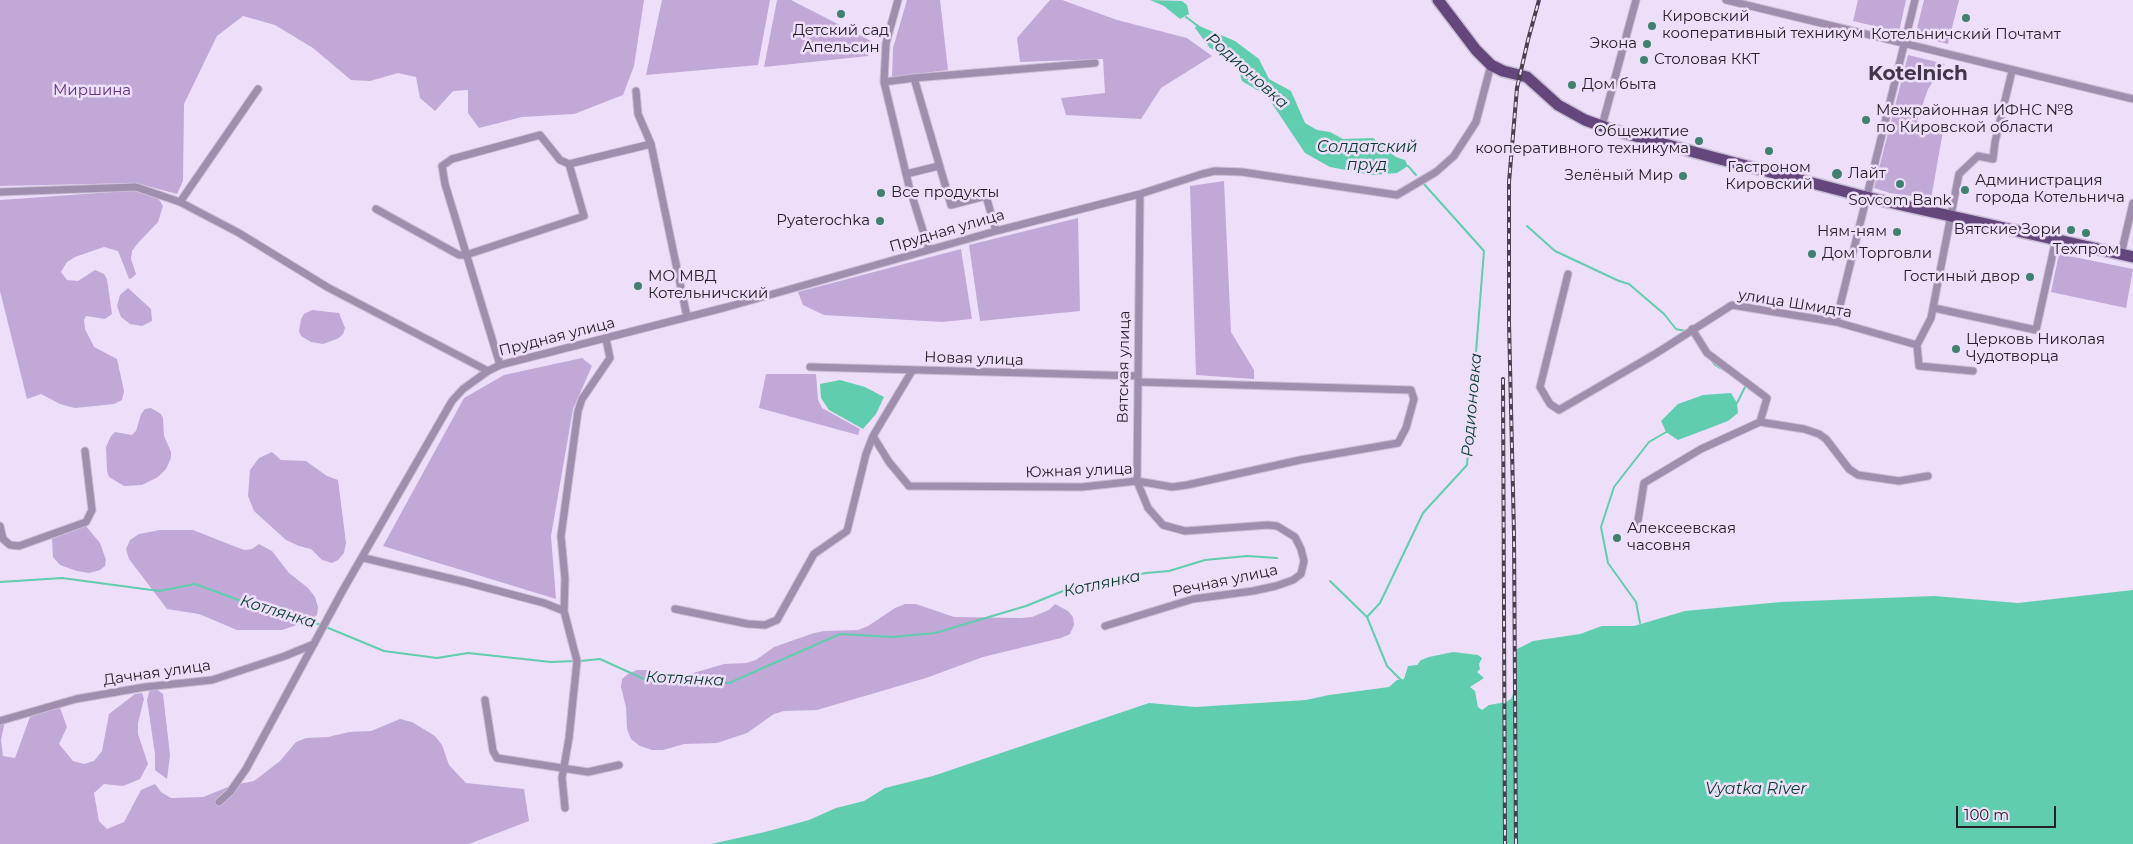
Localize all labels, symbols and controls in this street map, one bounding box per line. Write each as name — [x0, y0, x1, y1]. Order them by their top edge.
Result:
marker: Детский сад Апельсин — [835, 8, 847, 20]
place label: Кировский кооперативный техникум — [1662, 8, 1863, 43]
marker: Котельничский Почтамт — [1960, 12, 1972, 24]
marker: Кировский кооперативный техникум — [1646, 20, 1658, 32]
place label: Детский сад Апельсин — [793, 22, 889, 57]
place label: Котельничский Почтамт — [1871, 26, 2061, 44]
water label: Родионовка — [1202, 29, 1292, 113]
place label: Экона — [1590, 35, 1637, 53]
marker: Экона — [1641, 38, 1653, 50]
place label: Столовая ККТ — [1654, 51, 1760, 69]
marker: Столовая ККТ — [1638, 54, 1650, 66]
district label: Kotelnich — [1868, 62, 1968, 86]
place label: Дом быта — [1582, 76, 1657, 94]
marker: Дом быта — [1566, 79, 1578, 91]
park label: Миршина — [53, 82, 131, 100]
place label: Межрайонная ИФНС №8 по Кировской области — [1876, 102, 2073, 137]
marker: Межрайонная ИФНС №8 по Кировской области — [1860, 114, 1872, 126]
place label: Общежитие кооперативного техникума — [1475, 123, 1689, 158]
marker: Общежитие кооперативного техникума — [1693, 135, 1705, 147]
water label: Солдатский пруд — [1317, 137, 1417, 175]
marker: Гастроном Кировский — [1763, 145, 1775, 157]
place label: Гастроном Кировский — [1725, 159, 1813, 194]
place label: Лайт — [1848, 165, 1886, 183]
place label: Зелёный Мир — [1565, 167, 1673, 185]
marker: Лайт — [1830, 167, 1844, 181]
marker: Зелёный Мир — [1677, 170, 1689, 182]
place label: Администрация города Котельнича — [1975, 172, 2125, 207]
marker: Sovcom Bank — [1894, 178, 1906, 190]
place label: Все продукты — [891, 184, 999, 202]
marker: Администрация города Котельнича — [1959, 184, 1971, 196]
marker: Все продукты — [875, 187, 887, 199]
place label: Sovcom Bank — [1848, 192, 1952, 210]
street label: Прудная улица — [887, 206, 1007, 256]
place label: Pyaterochka — [776, 212, 870, 230]
marker: Pyaterochka — [874, 215, 886, 227]
place label: Вятские Зори — [1954, 221, 2061, 239]
place label: Ням-ням — [1817, 223, 1887, 241]
marker: Вятские Зори — [2065, 224, 2077, 236]
marker: Ням-ням — [1891, 226, 1903, 238]
marker: Техпром — [2080, 227, 2092, 239]
place label: Техпром — [2053, 241, 2119, 259]
place label: Дом Торговли — [1822, 245, 1932, 263]
marker: Дом Торговли — [1806, 248, 1818, 260]
place label: МО МВД Котельничский — [648, 268, 768, 303]
place label: Гостиный двор — [1903, 268, 2020, 286]
marker: Гостиный двор — [2024, 271, 2036, 283]
marker: МО МВД Котельничский — [632, 280, 644, 292]
street label: улица Шмидта — [1737, 286, 1853, 322]
street label: Вятская улица — [1114, 311, 1134, 423]
street label: Прудная улица — [497, 314, 617, 360]
place label: Церковь Николая Чудотворца — [1966, 331, 2105, 366]
marker: Церковь Николая Чудотворца — [1950, 343, 1962, 355]
street label: Новая улица — [924, 348, 1024, 370]
water label: Родионовка — [1458, 352, 1486, 458]
street label: Южная улица — [1025, 460, 1133, 482]
place label: Алексеевская часовня — [1627, 520, 1736, 555]
marker: Алексеевская часовня — [1611, 532, 1623, 544]
street label: Речная улица — [1171, 561, 1279, 601]
water label: Котлянка — [1062, 566, 1142, 602]
water label: Котлянка — [238, 591, 318, 633]
street label: Дачная улица — [102, 657, 212, 689]
water label: Котлянка — [645, 667, 725, 691]
water label: Vyatka River — [1705, 779, 1807, 799]
scale bar — [1958, 796, 2058, 828]
text: 100 m — [1964, 805, 2009, 824]

